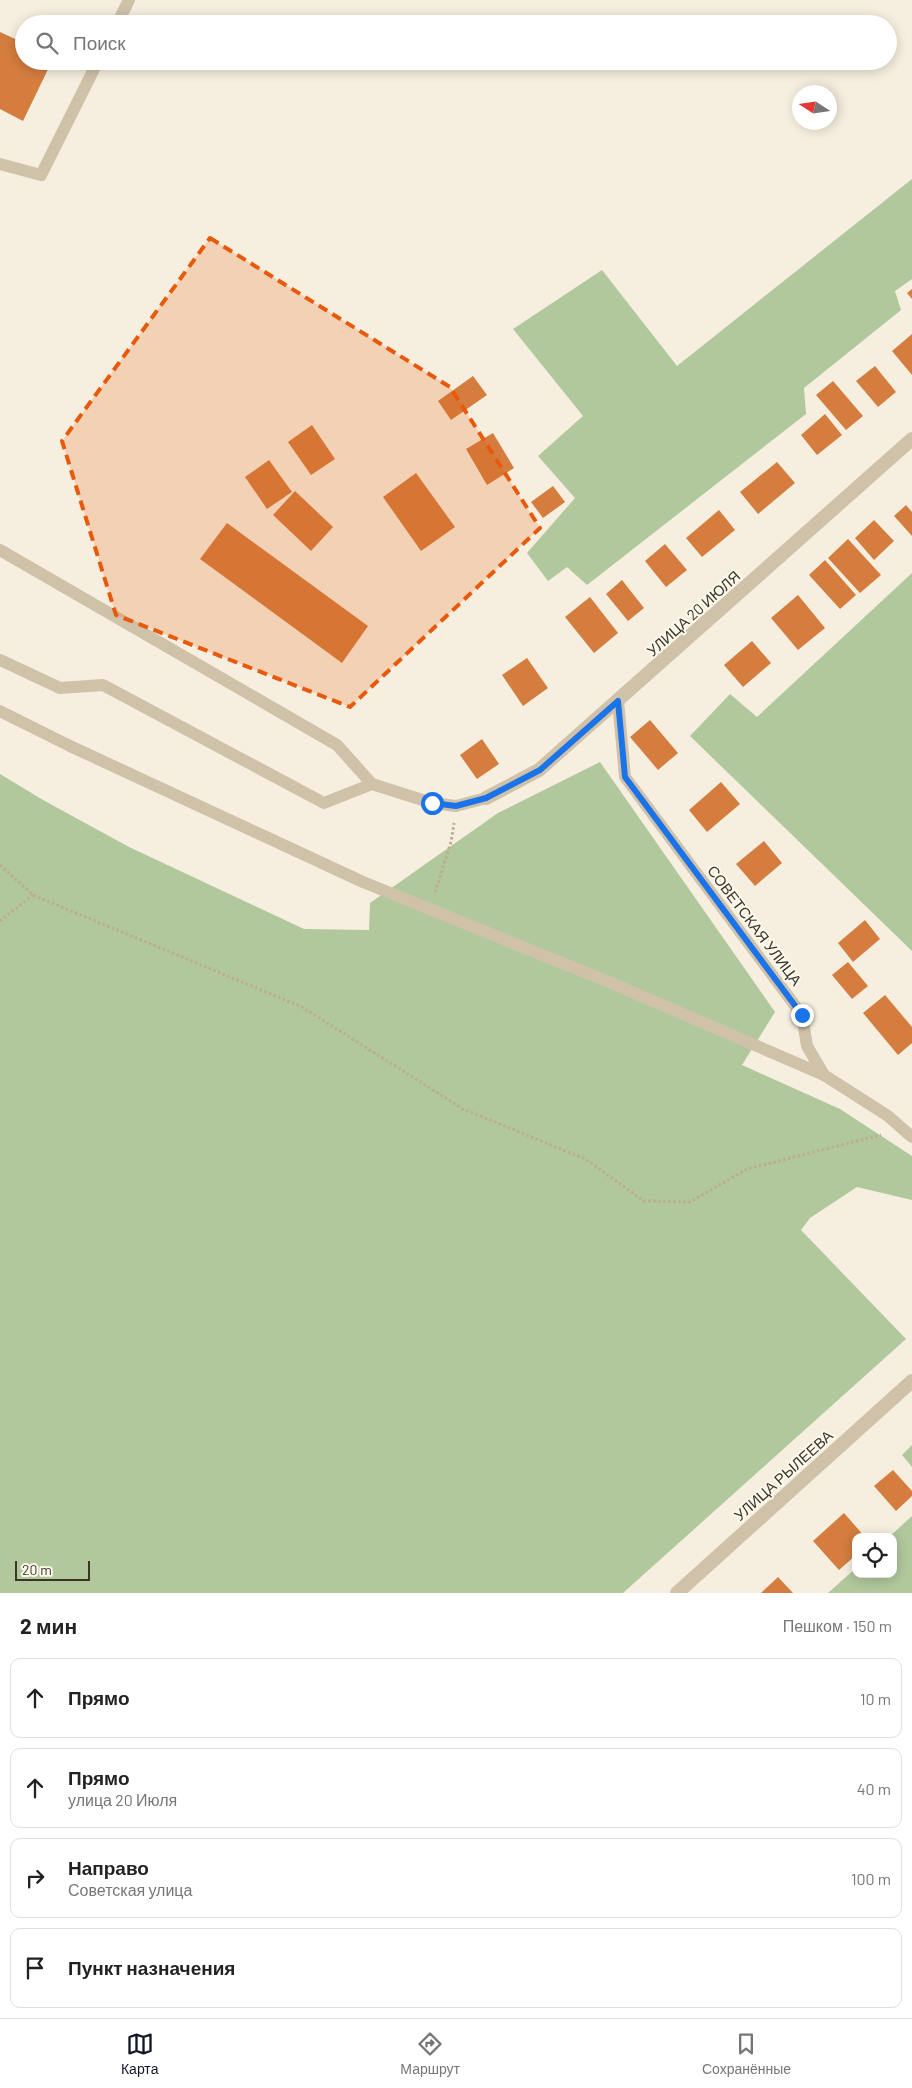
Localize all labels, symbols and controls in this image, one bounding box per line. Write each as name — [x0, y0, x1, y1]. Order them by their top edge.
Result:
search box — [15, 15, 897, 70]
icon: search — [33, 29, 61, 57]
text: Поиск — [73, 31, 126, 54]
north arrow — [792, 85, 837, 130]
street label: УЛИЦА 20 ИЮЛЯ — [643, 566, 743, 660]
route start — [421, 792, 444, 815]
street label: СОВЕТСКАЯ УЛИЦА — [704, 861, 806, 989]
route end — [791, 1004, 814, 1027]
street label: УЛИЦА РЫЛЕЕВА — [730, 1426, 836, 1524]
map controls — [852, 1533, 897, 1578]
button: locate — [852, 1533, 897, 1578]
scale bar — [15, 1558, 90, 1581]
text: 20 m — [22, 1561, 52, 1578]
text: 2 мин — [20, 1613, 77, 1638]
text: Пешком · 150 m — [783, 1616, 892, 1635]
icon: ahead — [21, 1684, 49, 1712]
text: Прямо — [68, 1686, 130, 1709]
text: 10 m — [860, 1689, 891, 1708]
text: Прямо — [68, 1766, 130, 1789]
icon: ahead — [21, 1774, 49, 1802]
text: 40 m — [857, 1779, 891, 1798]
text: улица 20 Июля — [68, 1790, 177, 1809]
text: Направо — [68, 1856, 149, 1879]
icon: right — [21, 1864, 49, 1892]
text: 100 m — [851, 1869, 891, 1888]
text: Советская улица — [68, 1880, 192, 1899]
icon: arrive — [21, 1954, 49, 1982]
text: Пункт назначения — [68, 1956, 235, 1979]
tab: Карта — [121, 2030, 158, 2077]
tab: Маршрут — [400, 2030, 460, 2077]
tab: Сохранённые — [702, 2030, 791, 2077]

